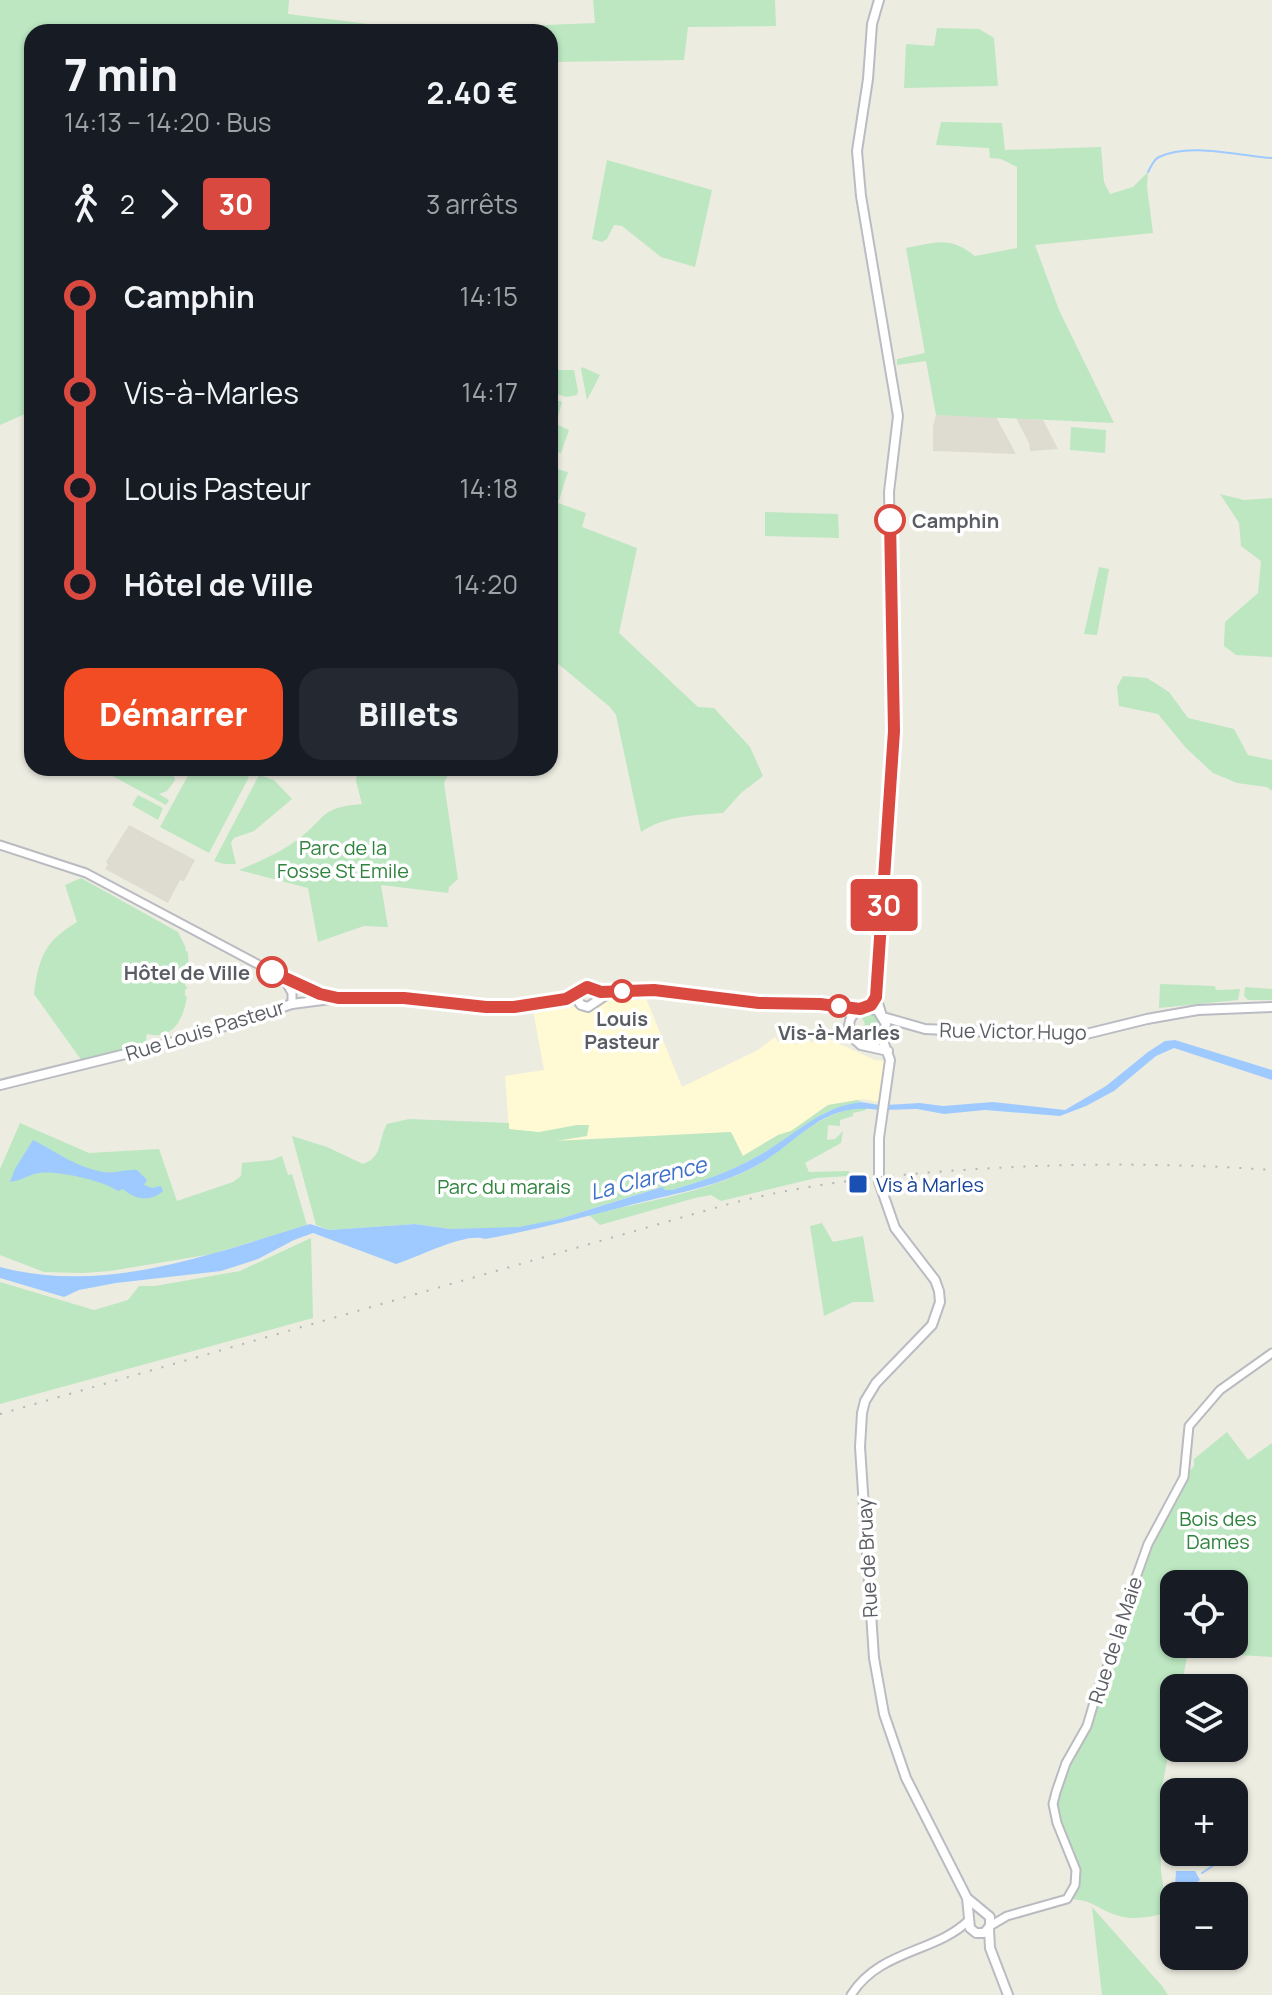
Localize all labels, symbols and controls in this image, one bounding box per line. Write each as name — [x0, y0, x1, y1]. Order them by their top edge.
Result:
text: 7 min — [64, 44, 178, 104]
text: 2.40 € — [427, 72, 518, 113]
text: 14:13 – 14:20 · Bus — [64, 104, 271, 140]
icon: walk — [64, 182, 108, 226]
icon: forward — [147, 182, 191, 226]
text: 30 — [219, 185, 254, 223]
text: 2 — [120, 186, 135, 222]
text: 3 arrêts — [426, 186, 518, 222]
text: Camphin — [124, 276, 255, 317]
text: 14:15 — [460, 278, 518, 314]
text: Vis-à-Marles — [124, 372, 299, 413]
text: 14:17 — [462, 374, 518, 410]
text: Louis Pasteur — [124, 468, 311, 509]
text: 14:18 — [460, 470, 518, 506]
marker: Camphin — [875, 505, 905, 535]
place label: Camphin — [912, 507, 999, 534]
text: Hôtel de Ville — [124, 564, 313, 605]
text: 14:20 — [454, 566, 518, 602]
button: Démarrer — [64, 668, 283, 760]
button: Billets — [299, 668, 518, 760]
park label: Parc de la Fosse St Emile — [277, 834, 409, 884]
line badge: 30 — [848, 879, 920, 931]
text: 30 — [867, 886, 901, 924]
marker: Hôtel de Ville — [257, 957, 287, 987]
place label: Hôtel de Ville — [124, 959, 250, 986]
marker: Louis Pasteur — [611, 980, 633, 1002]
street label: Rue Louis Pasteur — [122, 993, 288, 1067]
marker: Vis-à-Marles — [828, 995, 850, 1017]
place label: Louis Pasteur — [584, 1005, 660, 1055]
street label: Rue Victor Hugo — [939, 1016, 1087, 1046]
place label: Vis-à-Marles — [778, 1019, 900, 1046]
water label: La Clarence — [587, 1149, 710, 1207]
place label: Vis à Marles — [876, 1171, 984, 1198]
park label: Parc du marais — [437, 1173, 571, 1200]
marker: Vis à Marles — [847, 1173, 869, 1195]
street label: Rue de Bruay — [850, 1497, 884, 1619]
park label: Bois des Dames — [1179, 1505, 1257, 1555]
map controls — [1160, 1570, 1248, 1970]
button: locate — [1160, 1570, 1248, 1658]
street label: Rue de la Maie — [1082, 1573, 1148, 1707]
button: layers — [1160, 1674, 1248, 1762]
button: + — [1160, 1778, 1248, 1866]
button: − — [1160, 1882, 1248, 1970]

